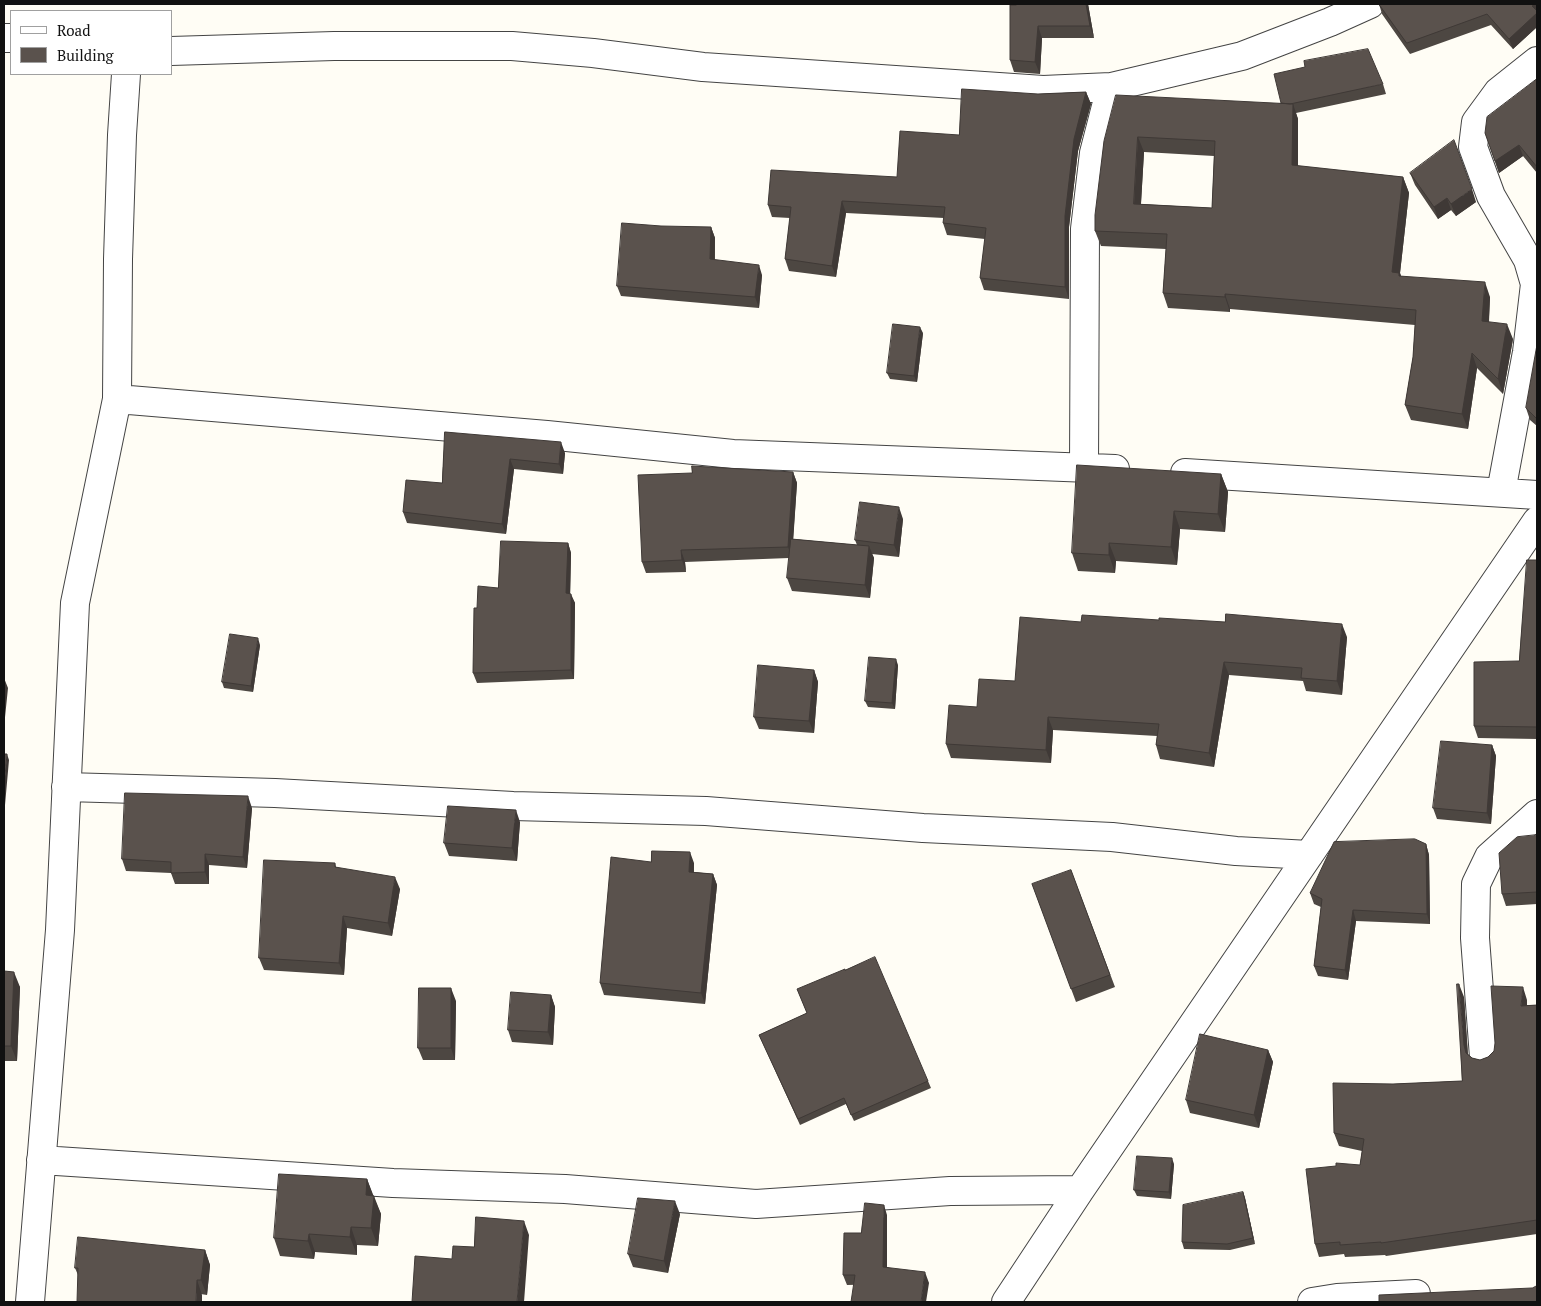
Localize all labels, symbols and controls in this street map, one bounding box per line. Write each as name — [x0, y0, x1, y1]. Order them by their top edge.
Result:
legend — [10, 10, 172, 75]
text: Road — [57, 20, 90, 40]
text: Building — [57, 45, 114, 65]

